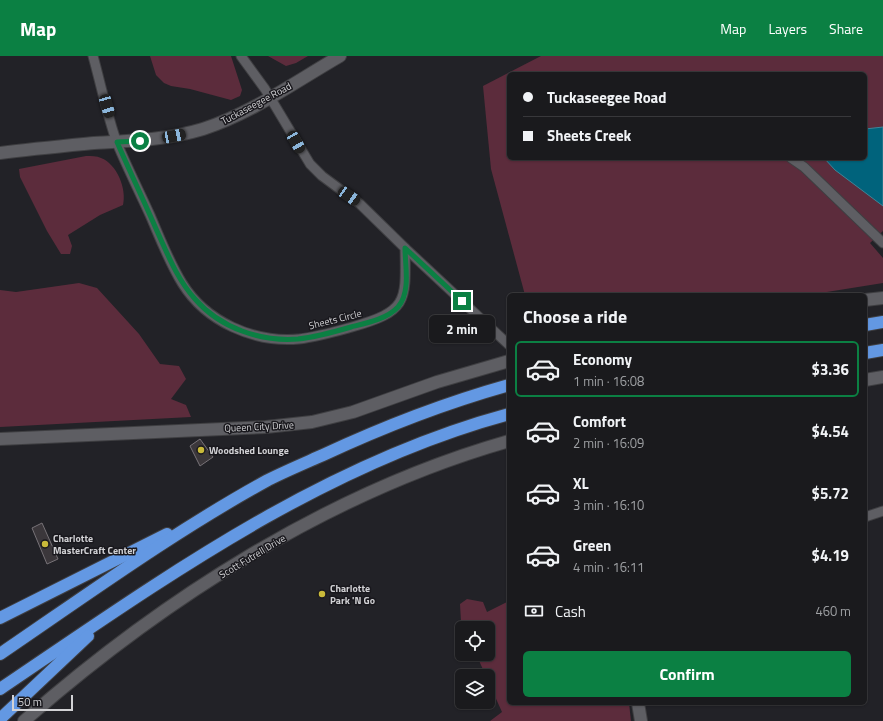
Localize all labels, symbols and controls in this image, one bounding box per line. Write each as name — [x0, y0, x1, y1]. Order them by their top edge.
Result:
text: Map — [20, 14, 56, 43]
text: Map — [720, 18, 746, 39]
text: Layers — [768, 18, 807, 39]
text: Share — [829, 18, 863, 39]
street label: Tuckaseegee Road — [218, 79, 294, 128]
text: Tuckaseegee Road — [547, 86, 667, 109]
car — [98, 93, 116, 119]
text: Sheets Creek — [547, 124, 631, 147]
car — [161, 128, 187, 144]
car — [285, 129, 307, 155]
route start — [131, 132, 149, 150]
car — [336, 184, 362, 208]
route end — [453, 292, 471, 310]
text: Choose a ride — [523, 303, 627, 330]
street label: Sheets Circle — [307, 306, 363, 333]
callout: 2 min — [429, 315, 495, 343]
text: 2 min — [446, 319, 478, 339]
text: Economy — [573, 348, 632, 371]
icon: car — [525, 351, 561, 387]
text: $3.36 — [812, 358, 849, 381]
text: 1 min · 16:08 — [573, 371, 644, 391]
text: Comfort — [573, 410, 626, 433]
icon: car — [525, 413, 561, 449]
street label: Queen City Drive — [224, 417, 294, 436]
text: $4.54 — [812, 420, 849, 443]
text: 2 min · 16:09 — [573, 433, 644, 453]
place label: Woodshed Lounge — [209, 443, 289, 458]
marker: Woodshed Lounge — [196, 445, 206, 455]
text: XL — [573, 472, 589, 495]
icon: car — [525, 475, 561, 511]
text: $5.72 — [812, 482, 849, 505]
text: 3 min · 16:10 — [573, 495, 644, 515]
place label: Charlotte MasterCraft Center — [53, 531, 136, 558]
street label: Scott Futrell Drive — [216, 531, 288, 582]
text: Green — [573, 534, 611, 557]
icon: car — [525, 537, 561, 573]
marker: Charlotte MasterCraft Center — [40, 539, 50, 549]
text: $4.19 — [812, 544, 849, 567]
text: 4 min · 16:11 — [573, 557, 644, 577]
place label: Charlotte Park 'N Go — [330, 581, 375, 608]
marker: Charlotte Park 'N Go — [317, 589, 327, 599]
icon: cash — [523, 600, 545, 622]
text: Cash — [555, 600, 586, 623]
text: 460 m — [815, 601, 851, 621]
map controls — [455, 621, 495, 709]
button: locate — [455, 621, 495, 661]
button: Confirm — [523, 651, 851, 697]
button: layers — [455, 669, 495, 709]
scale bar — [12, 693, 73, 712]
text: 50 m — [18, 694, 42, 710]

